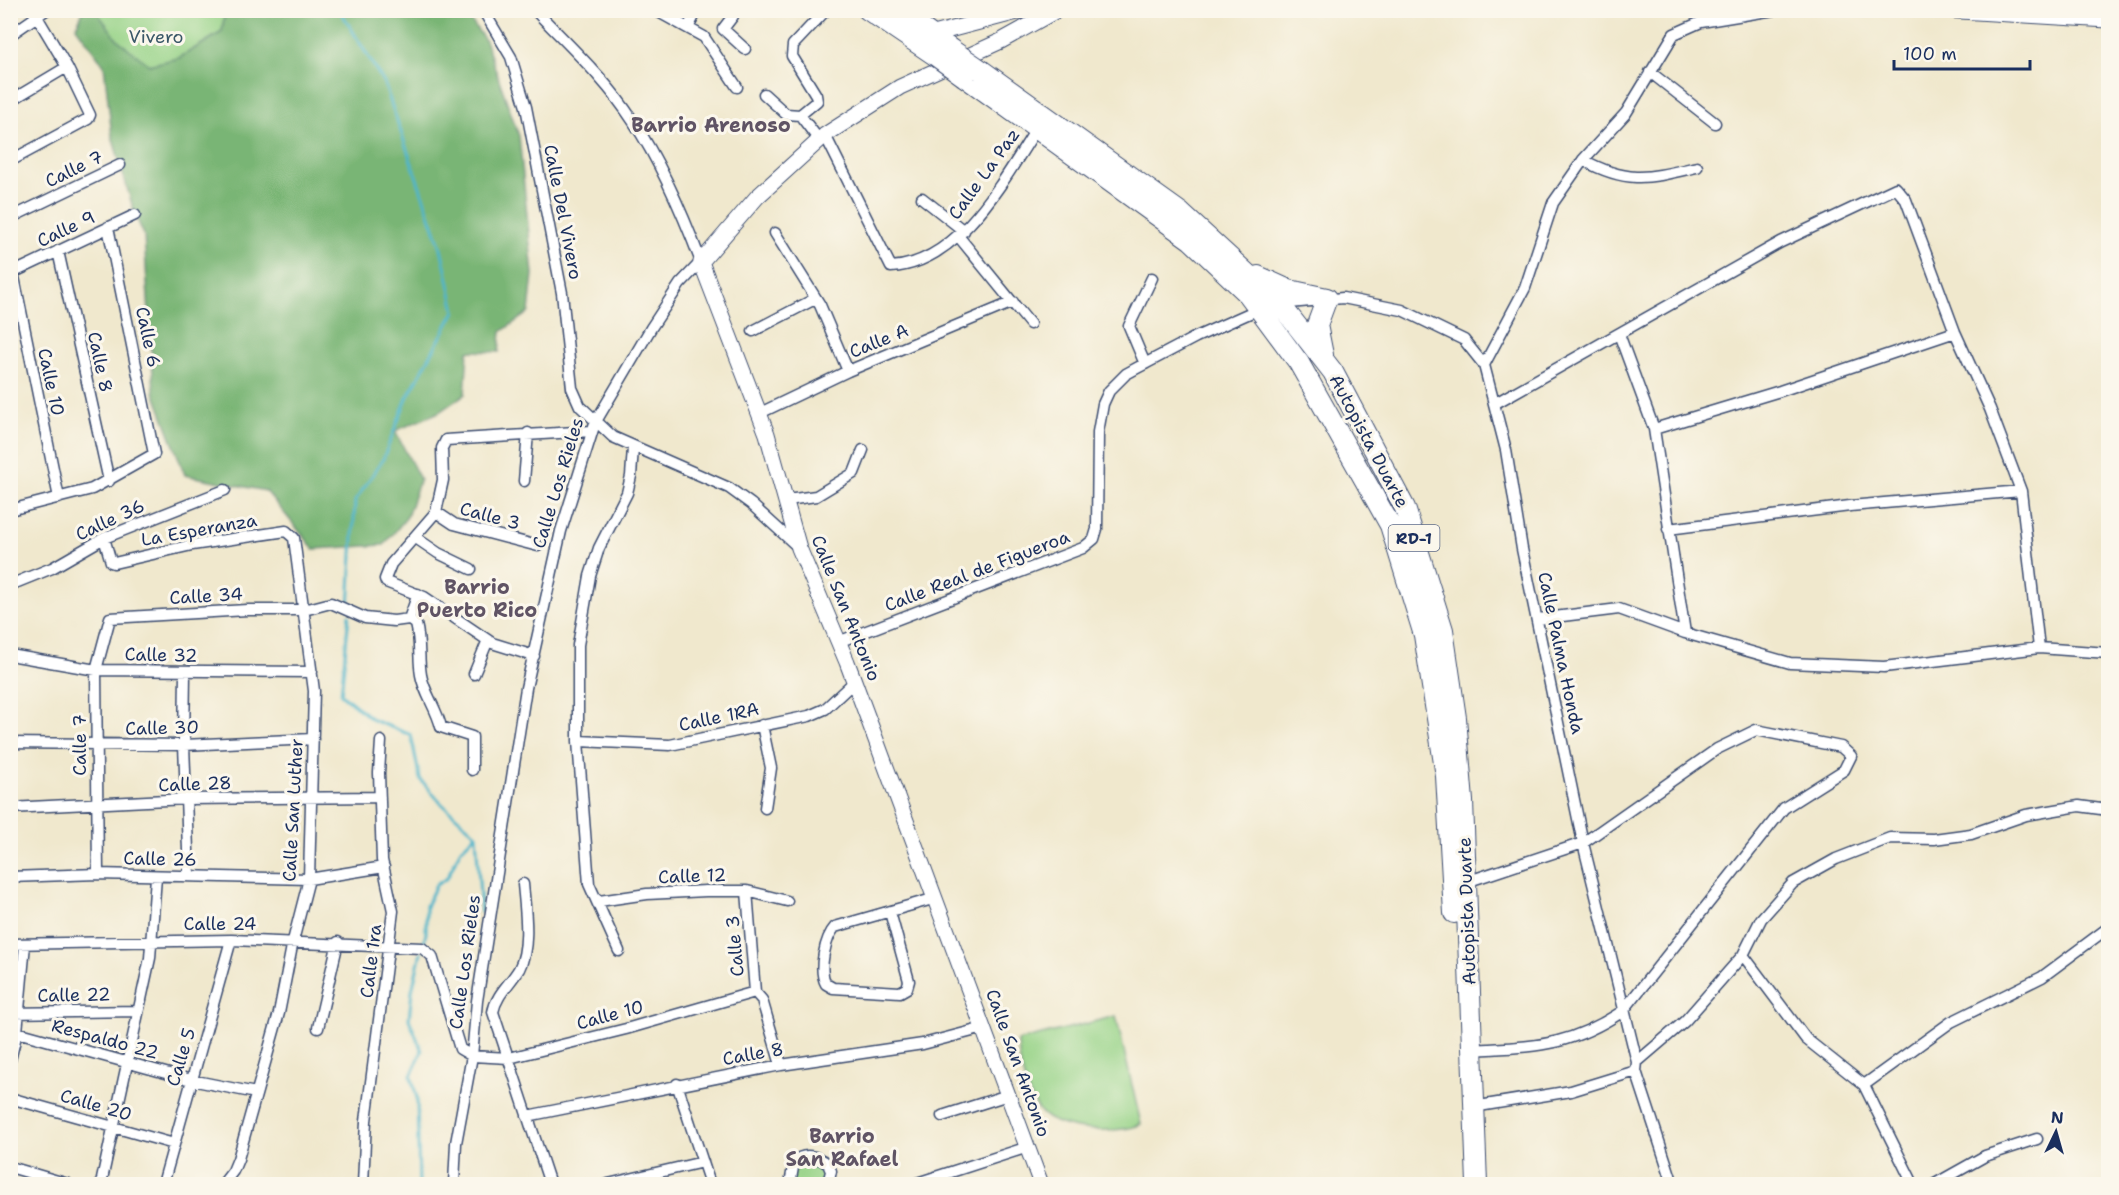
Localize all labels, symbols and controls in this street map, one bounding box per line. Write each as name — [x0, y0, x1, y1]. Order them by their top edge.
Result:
park label: Vivero — [129, 25, 183, 49]
scale bar — [1894, 33, 2030, 71]
text: 100 m — [1903, 42, 1957, 66]
district label: Barrio Arenoso — [631, 112, 791, 138]
street label: Calle La Paz — [943, 123, 1025, 225]
street label: Calle Del Vivero — [538, 142, 588, 282]
street label: Calle 7 — [41, 145, 107, 193]
street label: Calle 9 — [33, 205, 99, 253]
street label: Calle 6 — [130, 304, 166, 370]
street label: Calle A — [846, 318, 912, 364]
street label: Calle 8 — [82, 329, 118, 395]
street label: Calle 10 — [32, 346, 70, 418]
street label: Autopista Duarte — [1324, 370, 1414, 512]
street label: Calle Los Rieles — [527, 415, 589, 551]
street label: Calle 36 — [72, 494, 148, 546]
street label: Calle 3 — [457, 496, 523, 536]
street label: La Esperanza — [139, 508, 259, 552]
street label: Calle Real de Figueroa — [881, 525, 1073, 617]
road number: RD-1 — [1388, 525, 1440, 551]
street label: Calle San Antonio — [806, 531, 886, 685]
street label: Calle Palma Honda — [1532, 570, 1590, 736]
district label: Barrio Puerto Rico — [417, 574, 537, 623]
street label: Calle 34 — [169, 582, 243, 610]
street label: Calle 32 — [124, 642, 198, 668]
street label: Calle 1RA — [677, 697, 761, 737]
street label: Calle 7 — [68, 714, 92, 776]
street label: Calle 30 — [125, 715, 199, 741]
street label: Calle San Luther — [277, 738, 309, 882]
street label: Calle 28 — [158, 771, 232, 797]
street label: Autopista Duarte — [1452, 837, 1482, 985]
street label: Calle 26 — [123, 846, 197, 872]
street label: Calle 12 — [658, 863, 726, 889]
street label: Calle Los Rieles — [444, 893, 486, 1031]
street label: Calle 24 — [184, 912, 256, 936]
street label: Calle 3 — [720, 914, 750, 978]
street label: Calle 1ra — [355, 923, 387, 999]
street label: Calle 22 — [37, 982, 111, 1008]
street label: Calle San Antonio — [980, 986, 1056, 1140]
street label: Calle 10 — [574, 995, 646, 1035]
street label: Respaldo 22 — [49, 1013, 161, 1065]
street label: Calle 5 — [161, 1025, 201, 1089]
street label: Calle 8 — [721, 1037, 785, 1071]
street label: Calle 20 — [57, 1083, 135, 1127]
north arrow — [2026, 1102, 2086, 1162]
text: N — [2050, 1107, 2064, 1129]
district label: Barrio San Rafael — [786, 1123, 898, 1172]

